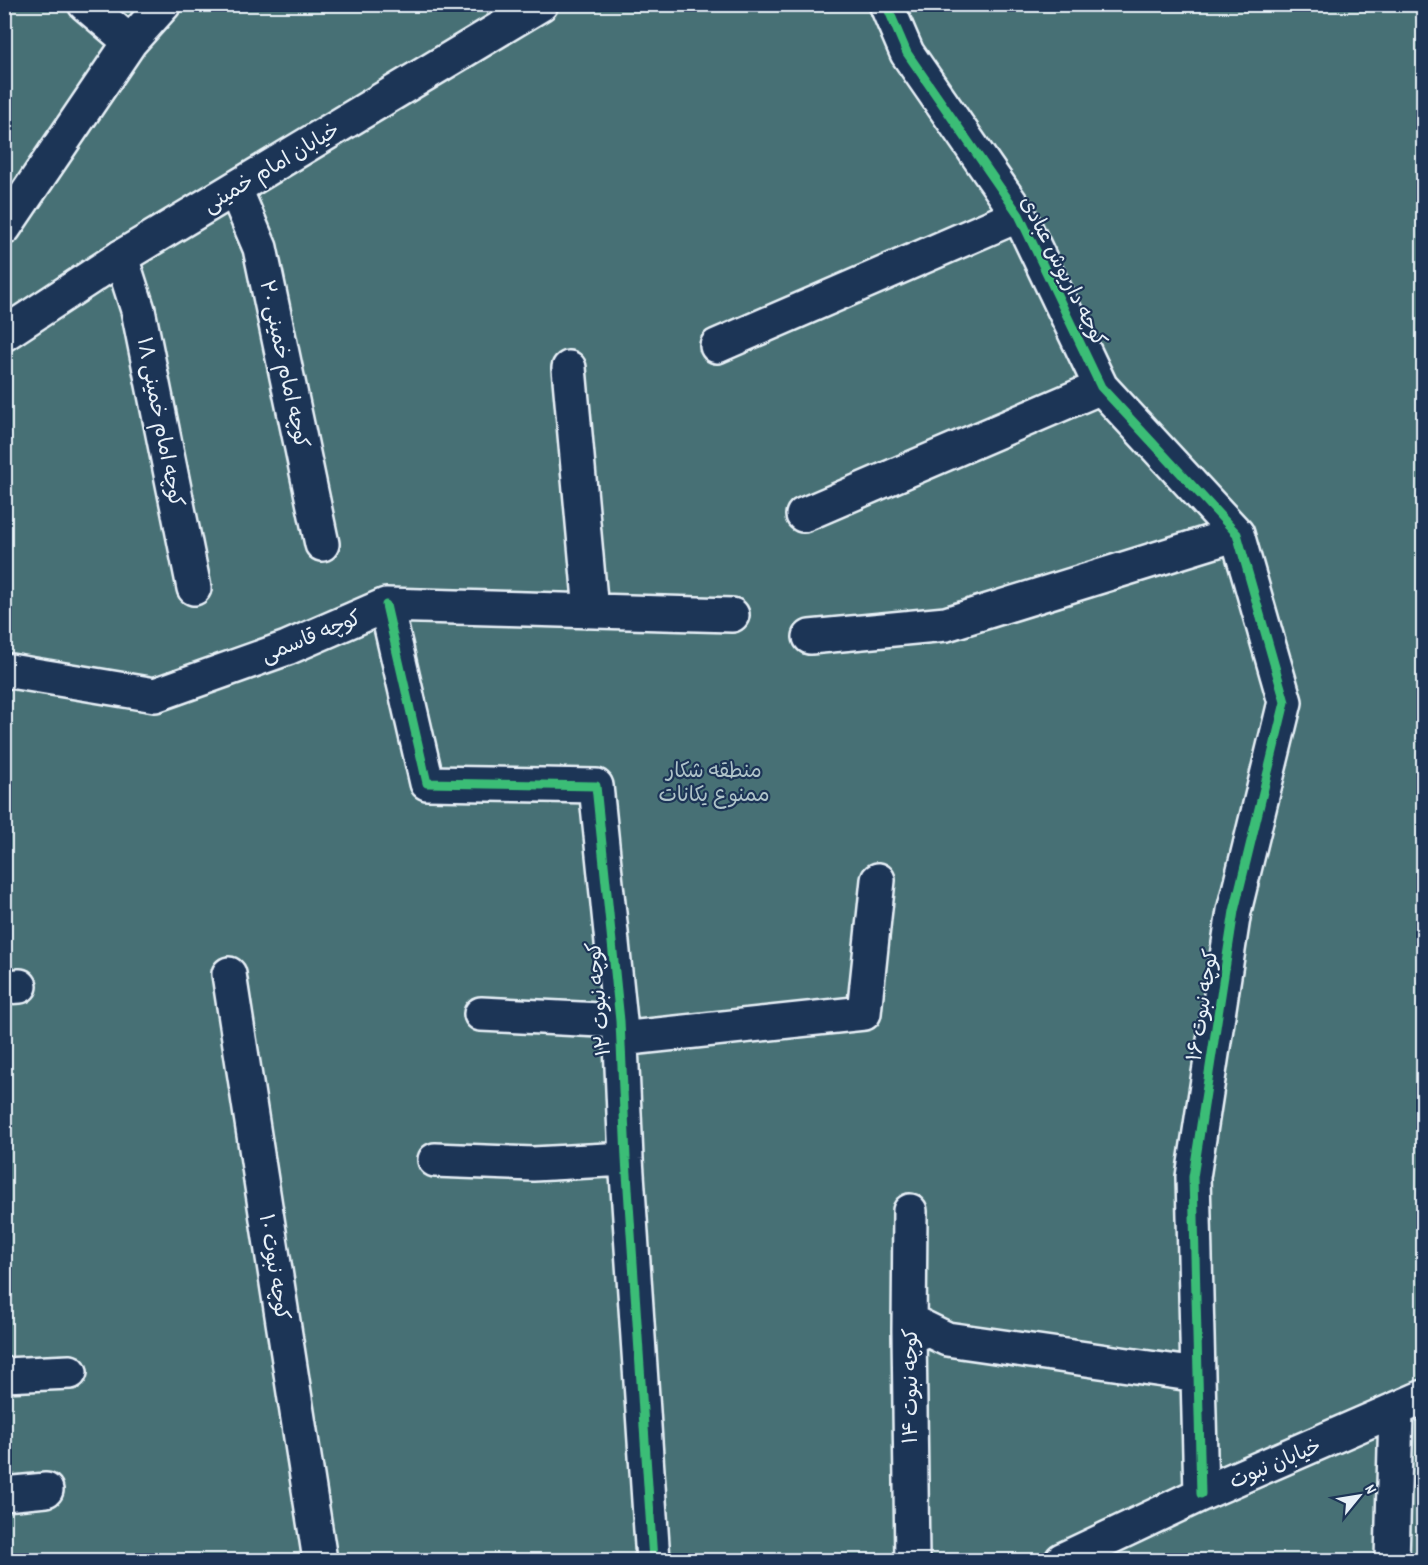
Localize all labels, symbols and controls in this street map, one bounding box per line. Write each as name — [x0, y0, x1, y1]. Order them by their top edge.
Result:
street label: خیابان امام خمینی — [198, 117, 347, 222]
street label: کوچه داریوش عبادی — [1010, 192, 1112, 353]
street label: کوچه امام خمینی ۲۰ — [250, 278, 315, 452]
street label: کوچه امام خمینی ۱۸ — [127, 335, 189, 510]
street label: کوچه قاسمی — [257, 605, 367, 673]
park label: منطقه شکار ممنوع یکانات — [658, 758, 770, 812]
street label: کوچه نبوت ۱۲ — [581, 940, 621, 1057]
street label: کوچه نبوت ۱۶ — [1181, 947, 1229, 1064]
street label: کوچه نبوت ۱۰ — [249, 1212, 295, 1323]
street label: کوچه نبوت ۱۴ — [898, 1328, 928, 1444]
street label: خیابان نبوت — [1226, 1433, 1327, 1499]
north arrow — [1329, 1466, 1389, 1526]
text: N — [1358, 1481, 1382, 1499]

